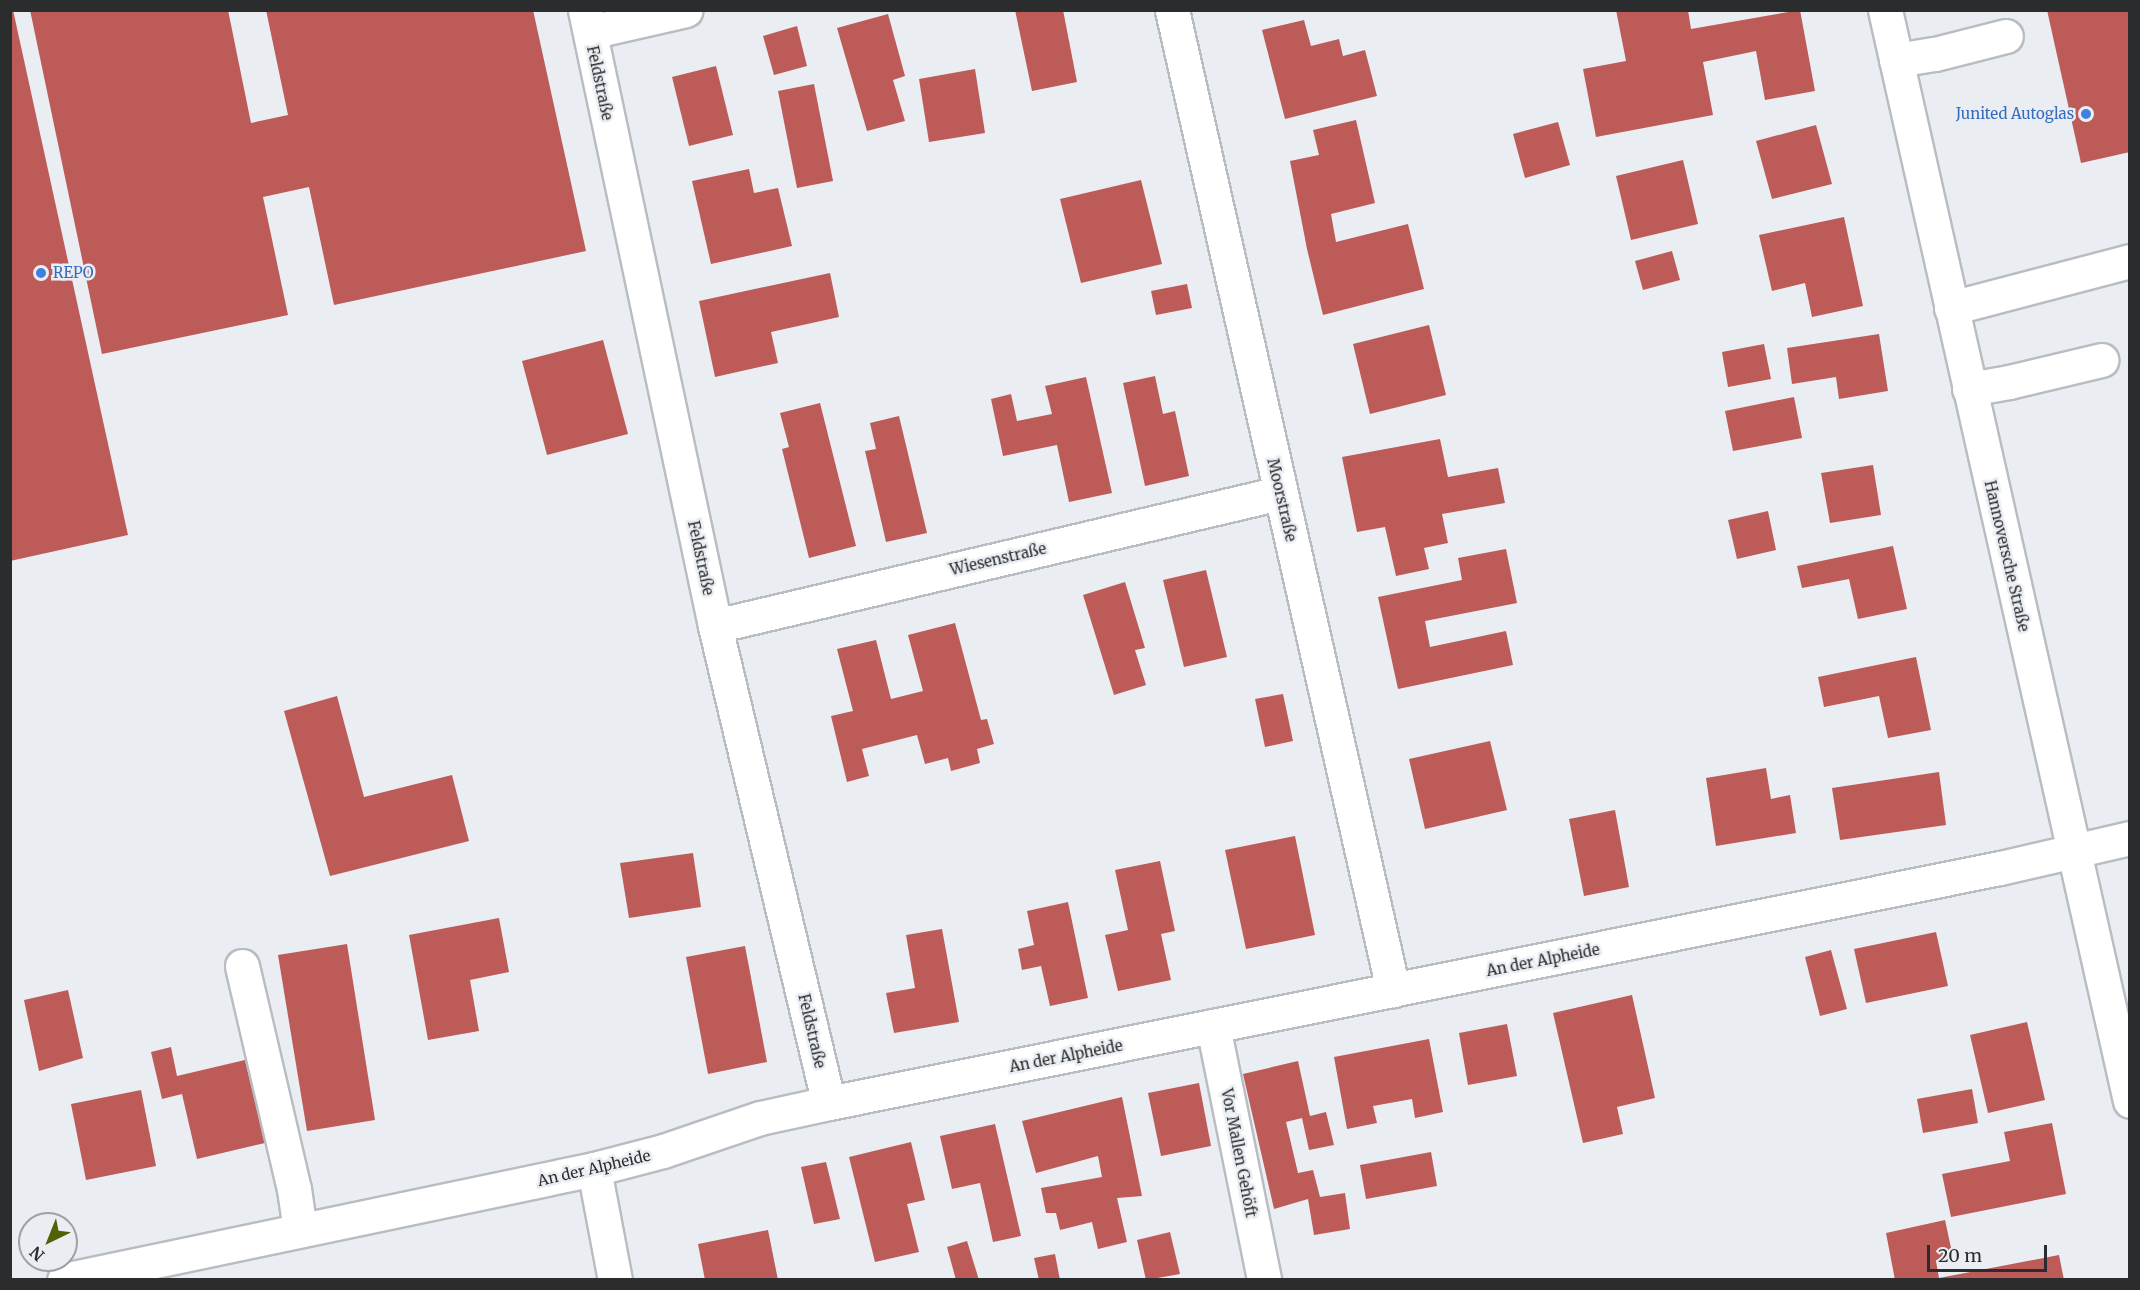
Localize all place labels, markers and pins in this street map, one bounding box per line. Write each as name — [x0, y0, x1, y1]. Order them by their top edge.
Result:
place label: Junited Autoglas — [1956, 105, 2074, 123]
marker: Junited Autoglas — [2079, 107, 2093, 121]
place label: REPO — [53, 264, 94, 282]
marker: REPO — [34, 266, 48, 280]

